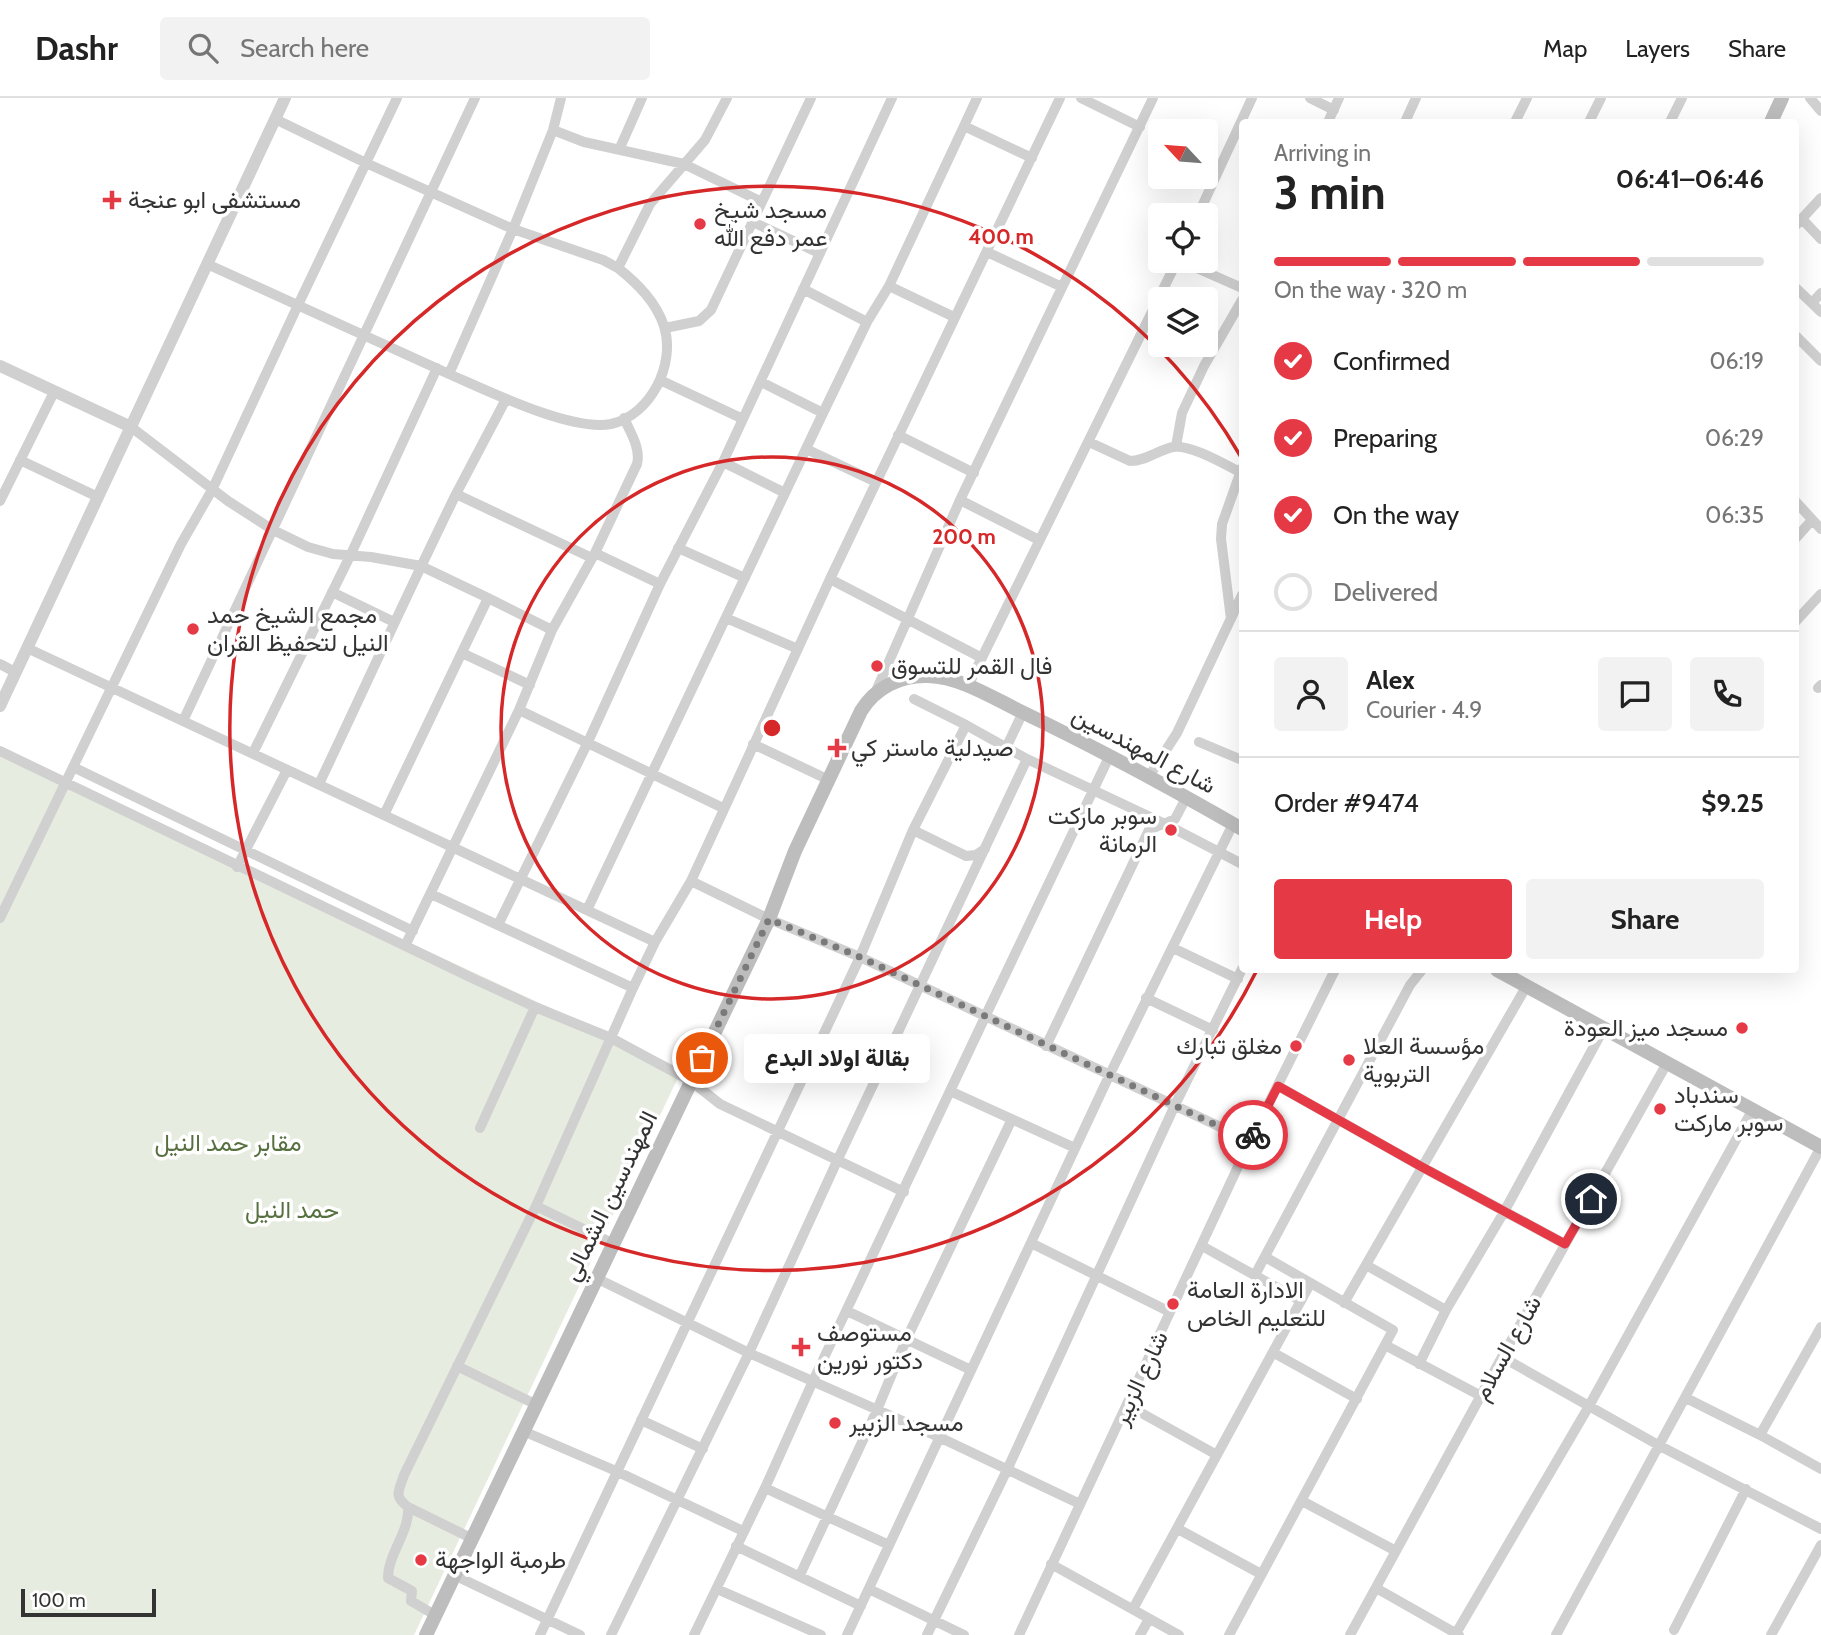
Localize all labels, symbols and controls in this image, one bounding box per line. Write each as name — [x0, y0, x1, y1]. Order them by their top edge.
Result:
search box — [160, 17, 650, 80]
text: Dashr — [35, 28, 118, 68]
icon: search — [184, 29, 222, 67]
text: Search here — [240, 32, 369, 64]
text: Map — [1543, 34, 1587, 63]
text: Layers — [1625, 34, 1690, 63]
text: Share — [1728, 34, 1786, 63]
north arrow — [1148, 119, 1218, 189]
map controls — [1148, 119, 1218, 357]
text: Arriving in — [1274, 139, 1371, 167]
text: 06:41–06:46 — [1616, 163, 1764, 195]
text: 3 min — [1274, 165, 1386, 221]
place label: مستشفى ابو عنجة — [128, 185, 301, 215]
marker: مستشفى ابو عنجة — [102, 190, 122, 210]
place label: مسجد شيخ عمر دفع الله — [714, 195, 827, 255]
button: locate — [1148, 203, 1218, 273]
marker: مسجد شيخ عمر دفع الله — [692, 216, 708, 232]
text: 400 m — [968, 224, 1034, 249]
text: On the way · 320 m — [1274, 276, 1467, 304]
button: layers — [1148, 287, 1218, 357]
icon: check — [1274, 342, 1312, 380]
text: Confirmed — [1333, 345, 1450, 377]
text: 06:19 — [1710, 347, 1764, 375]
icon: check — [1274, 419, 1312, 457]
text: Preparing — [1333, 422, 1437, 454]
text: 06:29 — [1705, 424, 1764, 452]
icon: check — [1274, 496, 1312, 534]
text: On the way — [1333, 499, 1459, 531]
text: 06:35 — [1705, 501, 1764, 529]
text: 200 m — [932, 524, 996, 549]
text: Delivered — [1333, 576, 1438, 608]
place label: مجمع الشيخ حمد النيل لتحفيظ القران — [207, 600, 389, 658]
marker: مجمع الشيخ حمد النيل لتحفيظ القران — [185, 621, 201, 637]
place label: فال القمر للتسوق — [891, 651, 1053, 681]
button: person — [1274, 657, 1348, 731]
button: chat — [1598, 657, 1672, 731]
button: phone — [1690, 657, 1764, 731]
marker: فال القمر للتسوق — [869, 658, 885, 674]
text: Alex — [1366, 664, 1415, 696]
text: Courier · 4.9 — [1366, 696, 1482, 724]
street label: شارع المهندسين — [1067, 700, 1221, 801]
centre of rings — [760, 716, 784, 740]
place label: صيدلية ماستر كي — [851, 733, 1014, 767]
marker: صيدلية ماستر كي — [829, 740, 845, 756]
text: Order #9474 — [1274, 787, 1419, 819]
text: $9.25 — [1701, 787, 1764, 819]
place label: سوبر ماركت الرمانة — [1048, 801, 1157, 859]
marker: سوبر ماركت الرمانة — [1163, 822, 1179, 838]
button: Help — [1274, 879, 1512, 959]
button: Share — [1526, 879, 1764, 959]
place label: مسجد ميز العودة — [1564, 1013, 1728, 1043]
marker: مسجد ميز العودة — [1734, 1020, 1750, 1036]
pin — [672, 1028, 732, 1088]
place label: مغلق تبارك — [1176, 1031, 1282, 1061]
place label: مؤسسة العلا التربوية — [1363, 1031, 1484, 1089]
callout: بقالة اولاد البدع — [744, 1034, 930, 1082]
marker: مغلق تبارك — [1288, 1038, 1304, 1054]
icon: bag — [683, 1039, 721, 1077]
text: بقالة اولاد البدع — [764, 1044, 910, 1072]
marker: مؤسسة العلا التربوية — [1341, 1052, 1357, 1068]
place label: سندباد سوبر ماركت — [1674, 1080, 1783, 1138]
courier — [1218, 1100, 1288, 1170]
marker: سندباد سوبر ماركت — [1652, 1101, 1668, 1117]
street label: المهندسين الشمالي — [556, 1106, 668, 1288]
icon: bike — [1234, 1116, 1272, 1154]
park label: مقابر حمد النيل — [155, 1128, 301, 1158]
pin — [1561, 1169, 1621, 1229]
icon: home — [1572, 1180, 1610, 1218]
park label: حمد النيل — [245, 1195, 339, 1224]
place label: الادارة العامة للتعليم الخاص — [1187, 1275, 1326, 1334]
street label: شارع السلام — [1466, 1290, 1549, 1406]
marker: الادارة العامة للتعليم الخاص — [1165, 1296, 1181, 1312]
place label: مستوصف دكتور نورين — [817, 1318, 923, 1376]
street label: شارع الزبير — [1105, 1326, 1176, 1431]
marker: مستوصف دكتور نورين — [791, 1337, 811, 1357]
place label: مسجد الزبير — [848, 1408, 964, 1438]
marker: مسجد الزبير — [827, 1415, 843, 1431]
place label: طرمبة الواجهة — [435, 1545, 566, 1575]
marker: طرمبة الواجهة — [413, 1552, 429, 1568]
scale bar — [21, 1586, 156, 1618]
text: 100 m — [32, 1589, 86, 1612]

